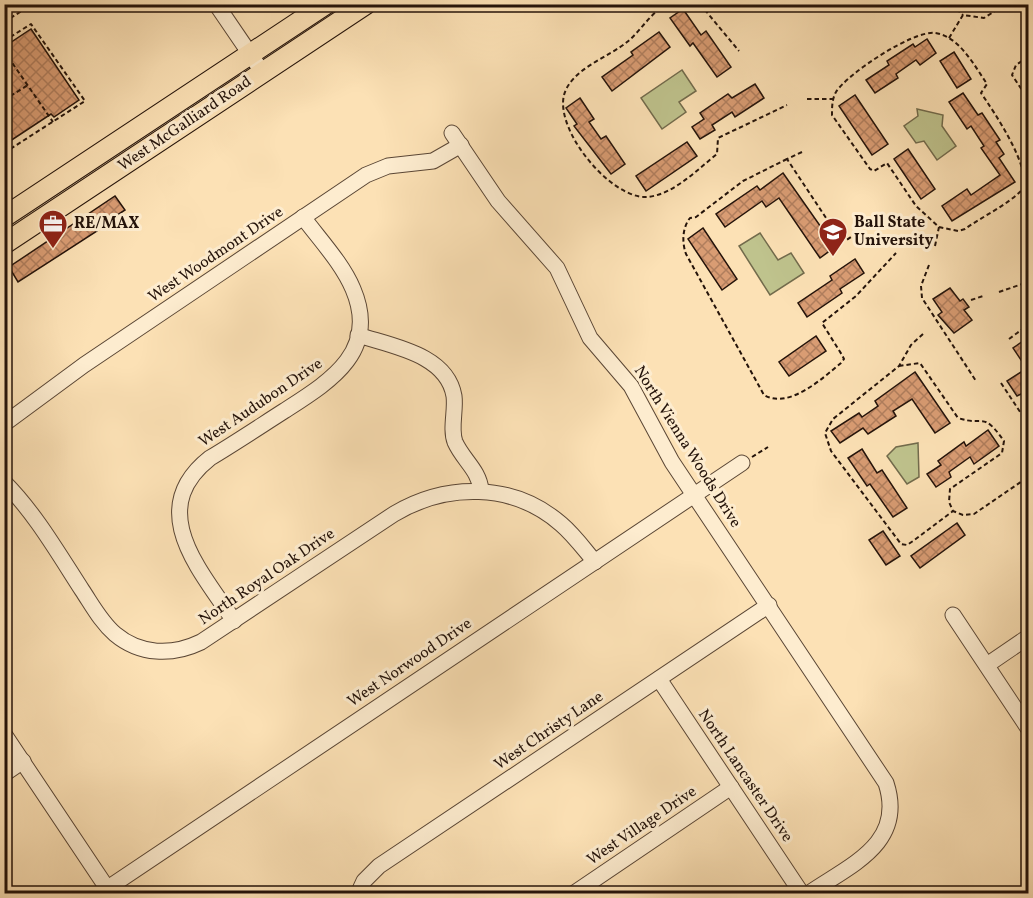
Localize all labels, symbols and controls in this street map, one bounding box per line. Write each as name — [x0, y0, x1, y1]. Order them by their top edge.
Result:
street label: West McGalliard Road — [114, 71, 256, 177]
street label: West Woodmont Drive — [144, 202, 288, 308]
office icon: RE/MAX — [37, 208, 69, 250]
place label: Ball State University — [854, 212, 934, 252]
place label: RE/MAX — [74, 213, 139, 235]
school or university icon: Ball State University — [817, 216, 849, 258]
street label: West Audubon Drive — [195, 353, 327, 453]
street label: North Vienna Woods Drive — [628, 362, 746, 532]
street label: North Royal Oak Drive — [195, 523, 339, 631]
street label: West Norwood Drive — [343, 613, 477, 713]
street label: West Christy Lane — [490, 686, 608, 776]
street label: North Lancaster Drive — [692, 705, 798, 847]
street label: West Village Drive — [583, 781, 701, 871]

